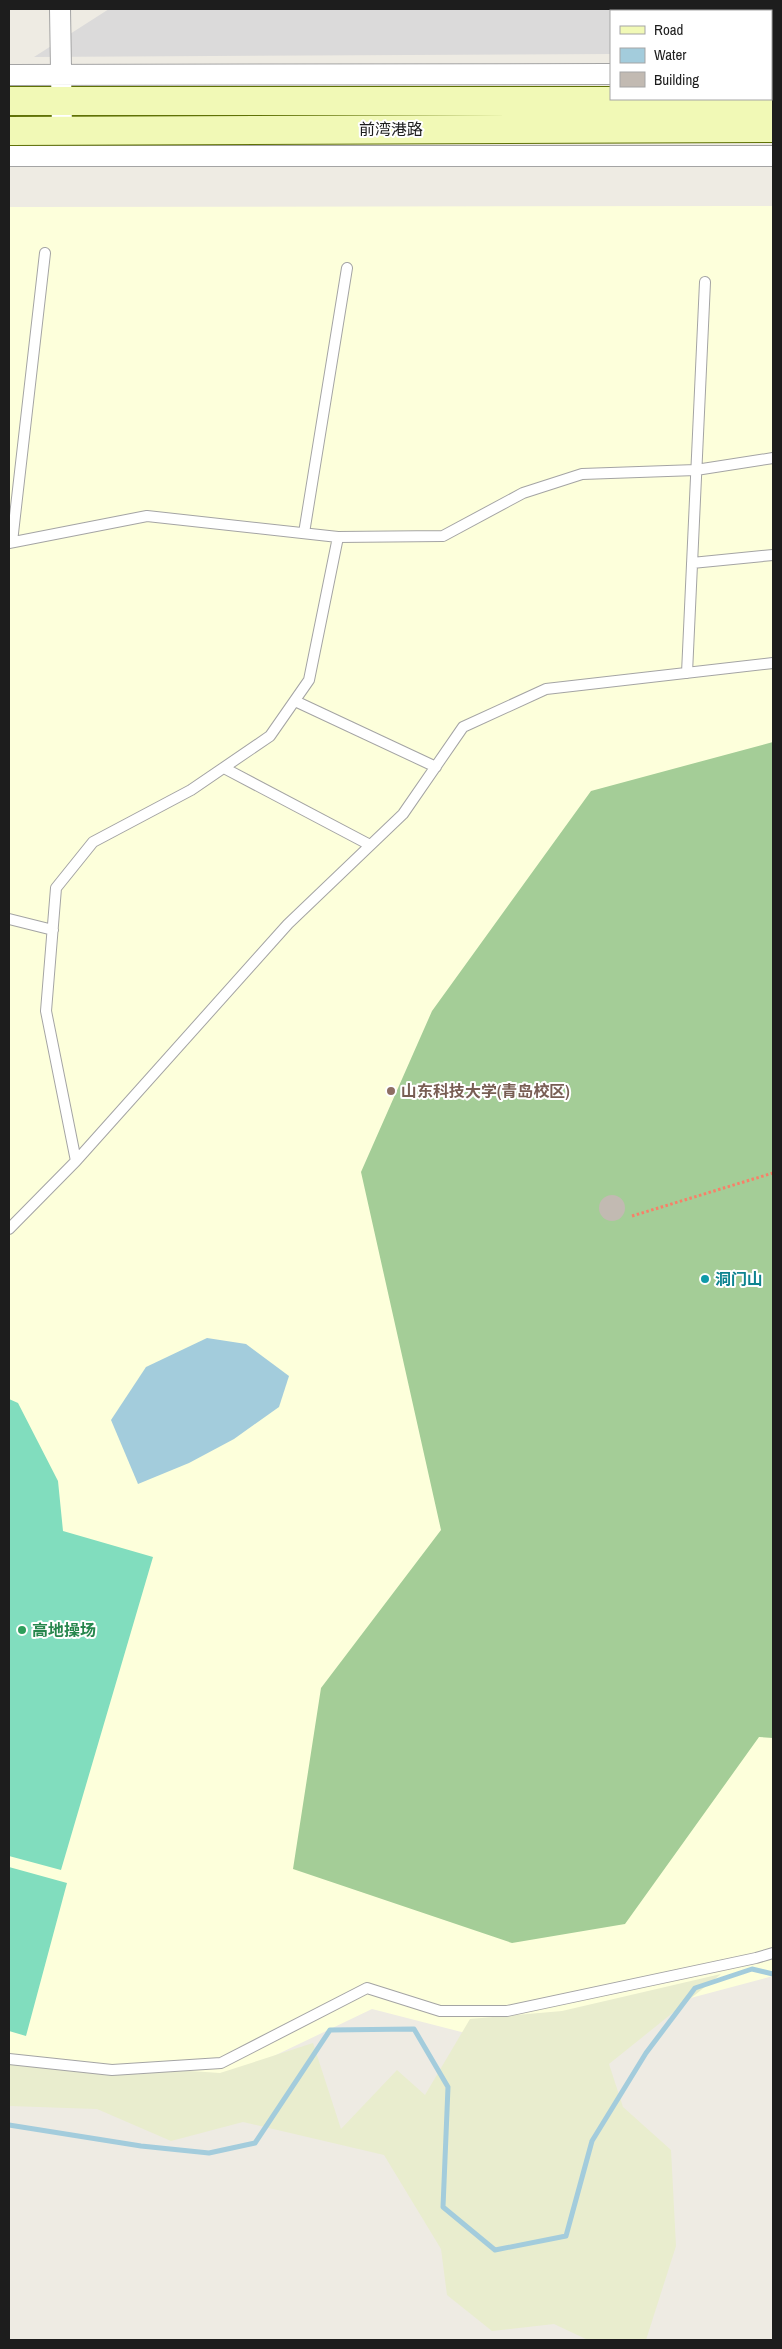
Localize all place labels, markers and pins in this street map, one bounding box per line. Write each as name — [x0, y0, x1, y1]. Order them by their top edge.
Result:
place label: 山东科技大学(青岛校区) — [401, 1080, 570, 1102]
marker: 山东科技大学(青岛校区) — [385, 1085, 397, 1097]
place label: 洞门山 — [715, 1268, 763, 1290]
marker: 洞门山 — [699, 1273, 711, 1285]
place label: 高地操场 — [32, 1619, 96, 1641]
marker: 高地操场 — [16, 1624, 28, 1636]

